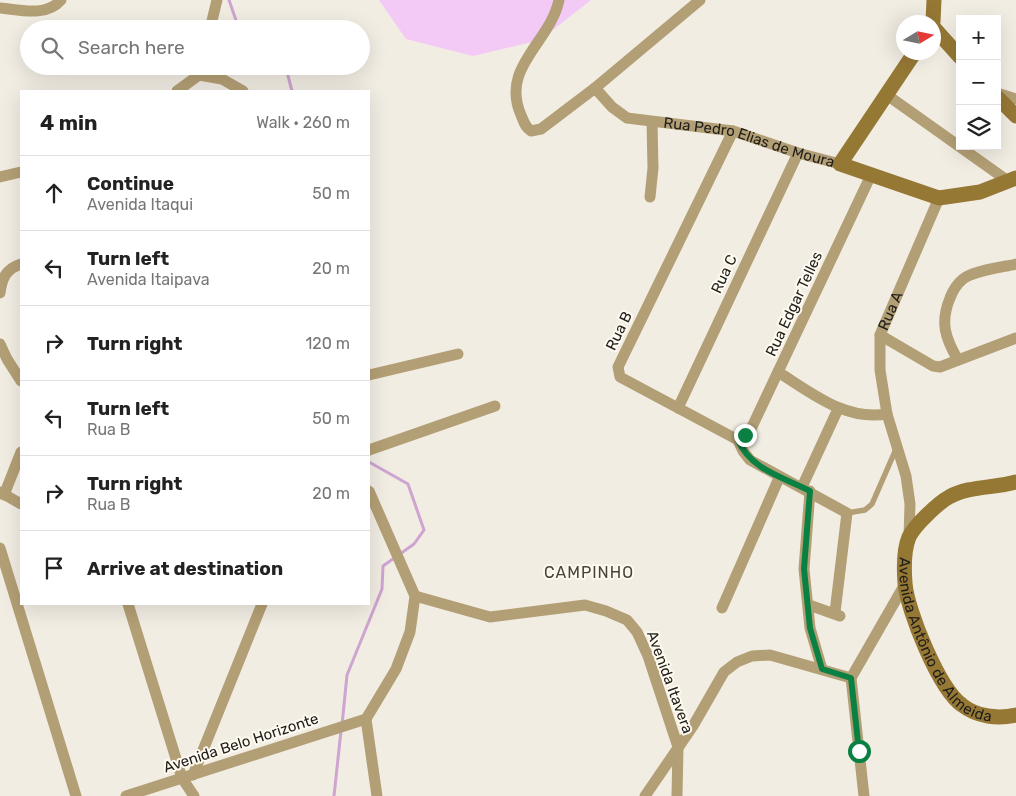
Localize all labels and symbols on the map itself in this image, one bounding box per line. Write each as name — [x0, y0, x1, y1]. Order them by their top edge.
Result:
north arrow — [896, 15, 941, 60]
street label: Rua Pedro Elias de Moura — [663, 114, 837, 171]
street label: Rua Edgar Telles — [762, 248, 826, 359]
street label: Rua C — [707, 252, 741, 296]
street label: Rua A — [874, 289, 907, 333]
street label: Rua B — [602, 309, 636, 353]
route end — [734, 424, 757, 447]
street label: Avenida Antônio de Almeida — [895, 557, 993, 726]
district label: CAMPINHO — [544, 563, 634, 582]
street label: Avenida Itavera — [643, 628, 697, 736]
street label: Avenida Belo Horizonte — [161, 709, 321, 777]
route start — [848, 740, 871, 763]

